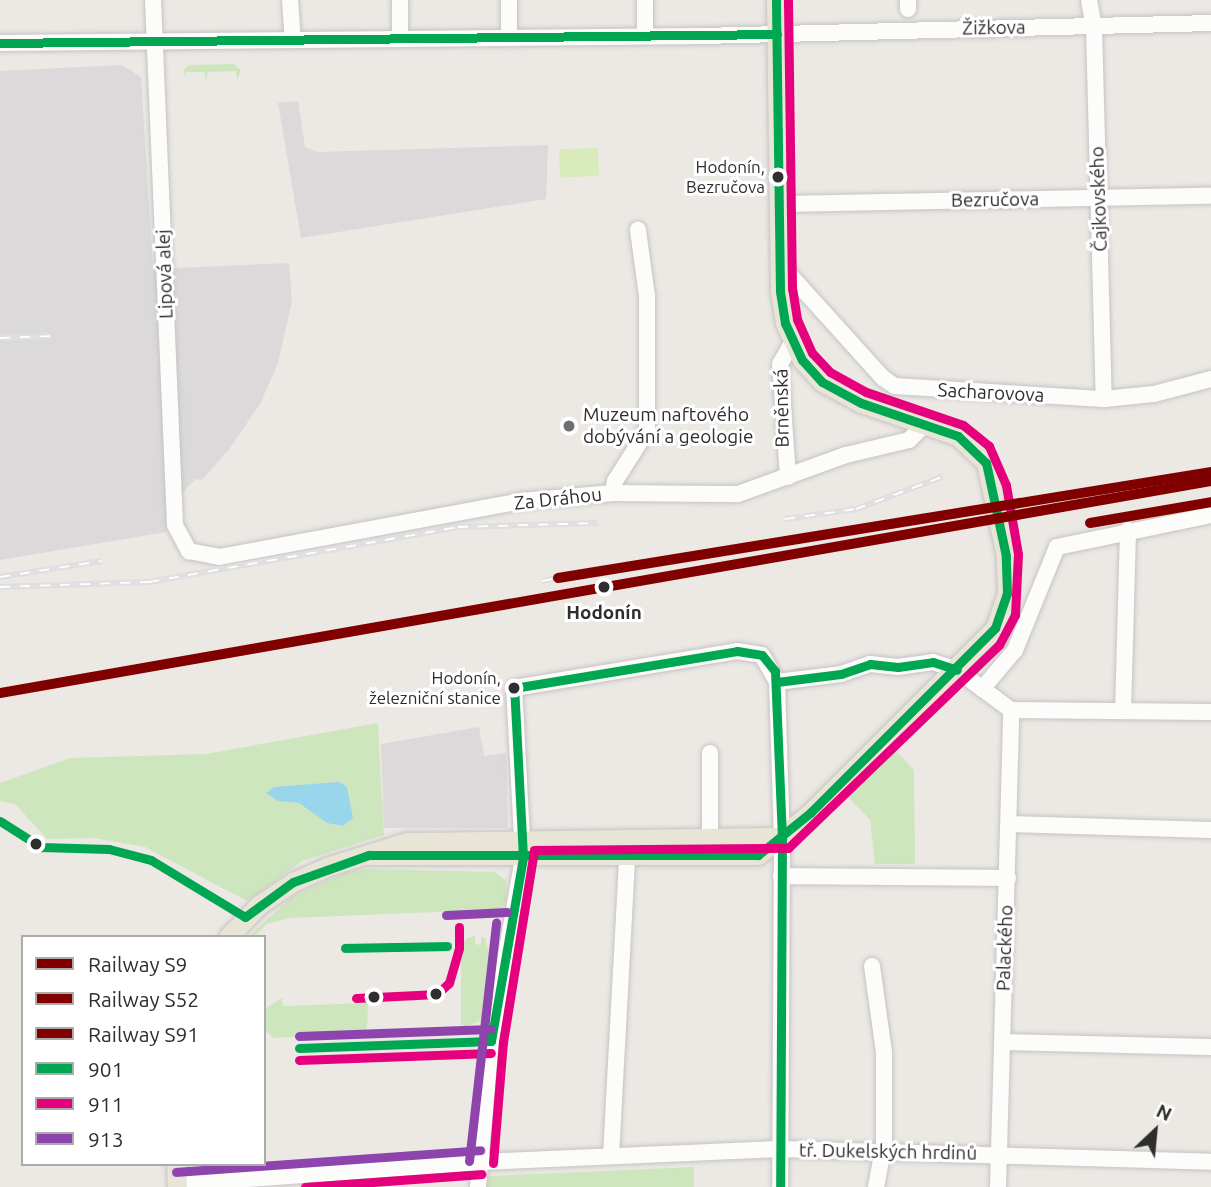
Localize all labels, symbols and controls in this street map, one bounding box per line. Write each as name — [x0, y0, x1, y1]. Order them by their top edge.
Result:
street label: Žižkova — [962, 16, 1026, 40]
street label: Čajkovského — [1086, 146, 1112, 252]
place label: Hodonín, Bezručova — [686, 157, 765, 197]
marker: Hodonín, Bezručova — [771, 170, 785, 184]
street label: Bezručova — [951, 188, 1039, 212]
street label: Lipová alej — [152, 229, 178, 319]
street label: Brněnská — [770, 368, 794, 448]
street label: Sacharovova — [937, 379, 1045, 407]
place label: Muzeum naftového dobývání a geologie — [583, 404, 753, 448]
marker: Muzeum naftového dobývání a geologie — [561, 418, 577, 434]
street label: Za Dráhou — [513, 483, 603, 515]
marker: Hodonín — [593, 576, 615, 598]
place label: Hodonín — [566, 602, 642, 624]
place label: Hodonín, železniční stanice — [369, 668, 501, 708]
marker: Hodonín, železniční stanice — [507, 681, 521, 695]
unlabelled marker — [29, 837, 43, 851]
street label: Palackého — [992, 904, 1018, 992]
legend — [21, 935, 266, 1166]
text: Railway S9 — [88, 952, 187, 976]
text: Railway S52 — [88, 987, 199, 1011]
unlabelled marker — [429, 987, 443, 1001]
unlabelled marker — [367, 990, 381, 1004]
text: Railway S91 — [88, 1022, 199, 1046]
text: 901 — [88, 1057, 124, 1081]
text: 911 — [88, 1092, 124, 1116]
north arrow — [1120, 1096, 1190, 1166]
text: N — [1153, 1099, 1175, 1125]
text: 913 — [88, 1127, 124, 1151]
street label: tř. Dukelských hrdinů — [799, 1139, 977, 1165]

